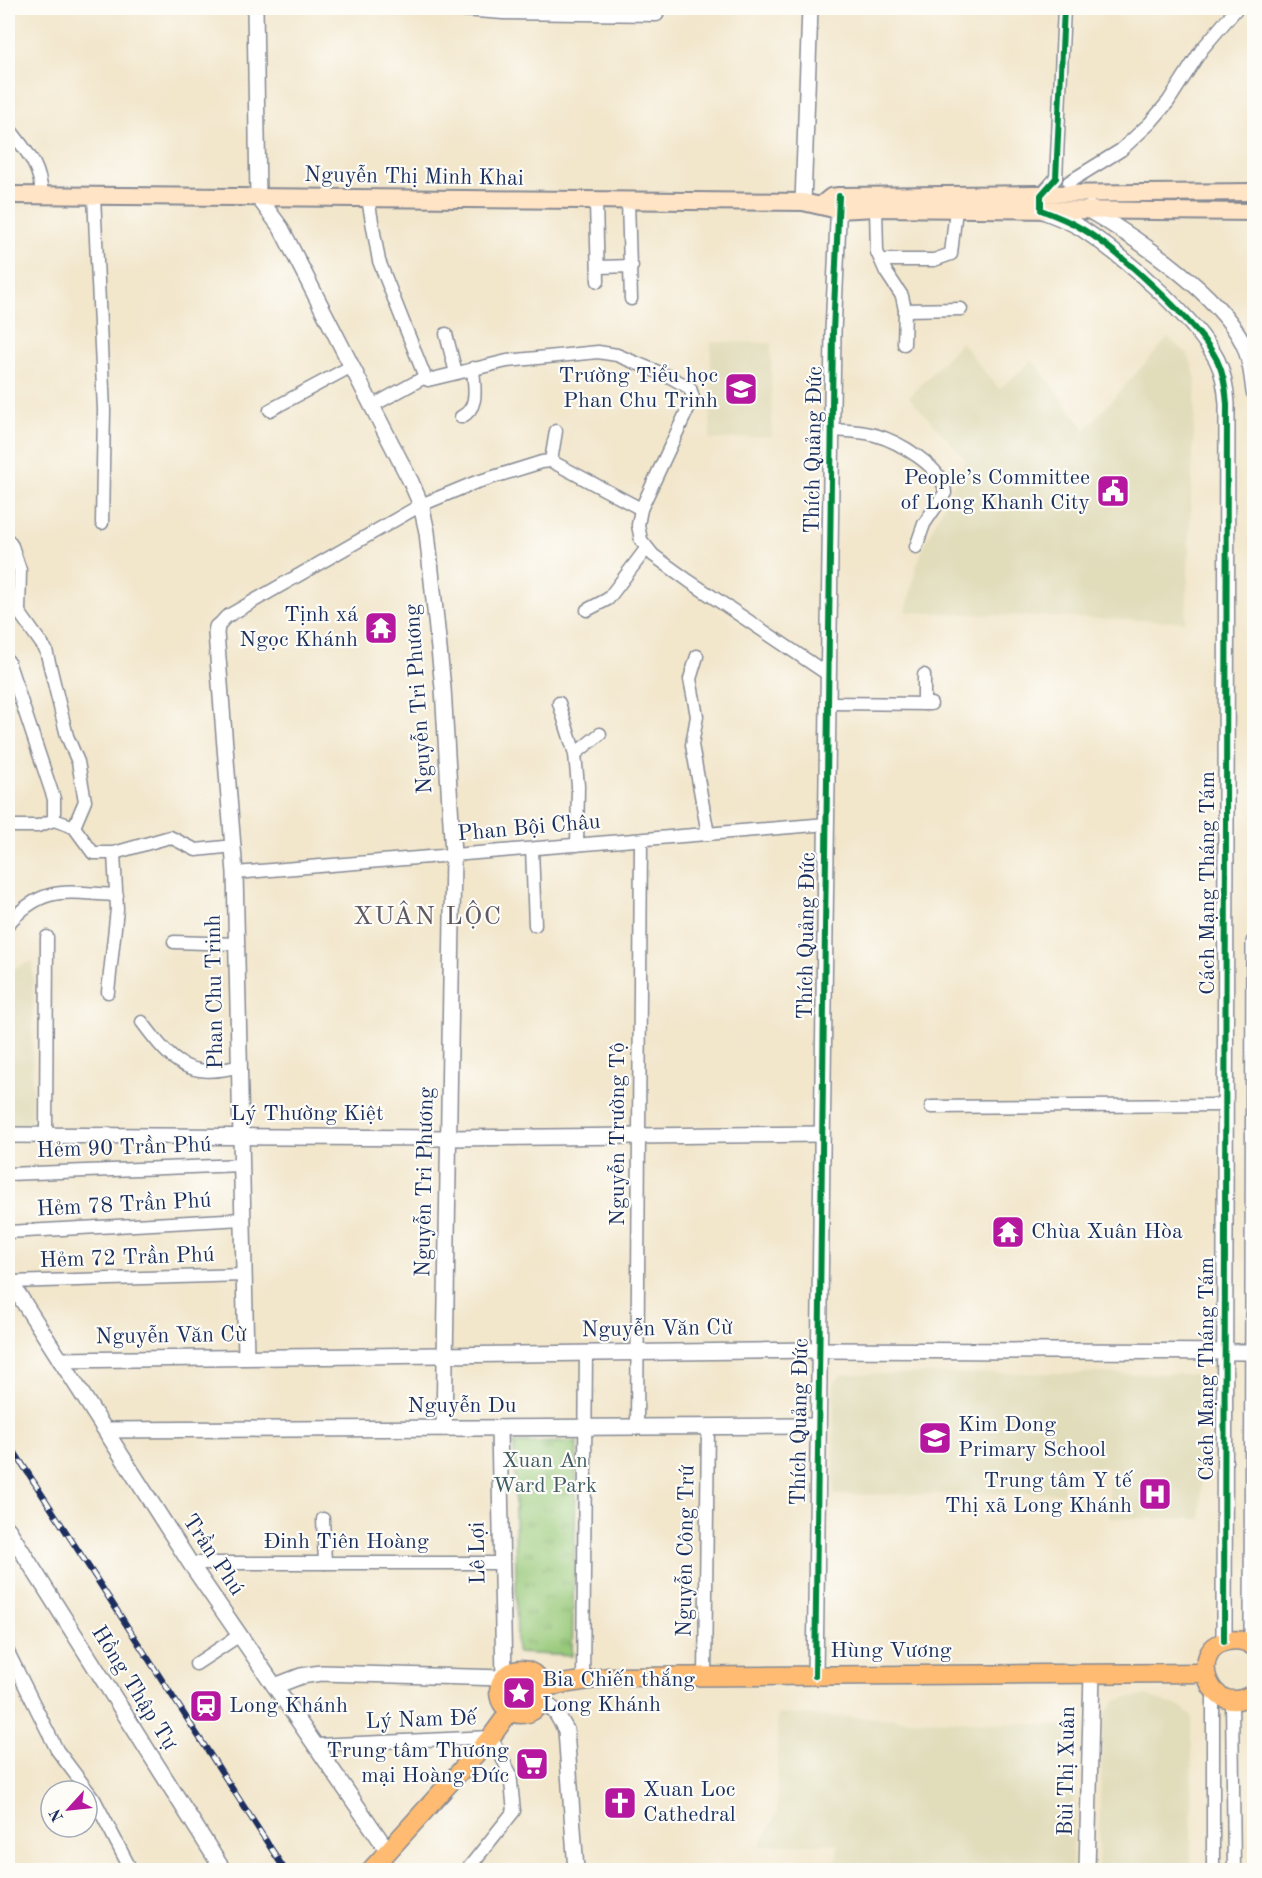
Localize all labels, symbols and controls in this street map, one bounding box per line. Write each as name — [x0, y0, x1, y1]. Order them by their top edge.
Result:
street label: Nguyễn Thị Minh Khai — [304, 163, 524, 190]
place label: Trường Tiểu học Phan Chu Trinh — [559, 364, 718, 412]
street label: Thích Quảng Đức — [802, 366, 826, 534]
school or university icon: Trường Tiểu học Phan Chu Trinh — [723, 371, 759, 407]
place label: People’s Committee of Long Khanh City — [901, 467, 1090, 514]
public building icon: People’s Committee of Long Khanh City — [1095, 473, 1131, 509]
street label: Nguyễn Tri Phương — [400, 603, 437, 795]
place label: Tịnh xá Ngọc Khánh — [239, 604, 358, 651]
temple icon: Tịnh xá Ngọc Khánh — [363, 610, 399, 646]
street label: Cách Mạng Tháng Tám — [1197, 771, 1219, 995]
street label: Phan Bội Châu — [457, 811, 602, 845]
street label: Thích Quảng Đức — [795, 852, 819, 1020]
district label: XUÂN LỘC — [353, 900, 503, 930]
street label: Phan Chu Trinh — [203, 914, 227, 1070]
street label: Nguyễn Trường Tộ — [606, 1042, 629, 1226]
street label: Nguyễn Tri Phương — [411, 1087, 438, 1277]
street label: Lý Thường Kiệt — [230, 1103, 384, 1125]
street label: Hẻm 90 Trần Phú — [36, 1133, 212, 1162]
street label: Hẻm 78 Trần Phú — [36, 1188, 212, 1221]
temple icon: Chùa Xuân Hòa — [990, 1214, 1026, 1250]
place label: Chùa Xuân Hòa — [1031, 1221, 1183, 1243]
street label: Hẻm 72 Trần Phú — [39, 1243, 215, 1272]
street label: Cách Mạng Tháng Tám — [1196, 1257, 1218, 1481]
street label: Nguyễn Văn Cừ — [581, 1316, 733, 1341]
street label: Nguyễn Văn Cừ — [95, 1323, 247, 1348]
street label: Thích Quảng Đức — [788, 1338, 812, 1506]
street label: Nguyễn Du — [408, 1394, 517, 1417]
place label: Kim Dong Primary School — [958, 1414, 1106, 1461]
school or university icon: Kim Dong Primary School — [917, 1420, 953, 1456]
park label: Xuan An Ward Park — [493, 1450, 597, 1497]
street label: Nguyễn Công Trứ — [673, 1465, 699, 1637]
place label: Trung tâm Y tế Thị xã Long Khánh — [945, 1470, 1134, 1517]
hospital icon: Trung tâm Y tế Thị xã Long Khánh — [1137, 1476, 1173, 1512]
street label: Trần Phú — [178, 1510, 249, 1600]
street label: Lê Lợi — [466, 1521, 490, 1584]
street label: Đinh Tiên Hoàng — [263, 1531, 429, 1553]
street label: Hồng Thập Tự — [87, 1622, 182, 1754]
street label: Hùng Vương — [830, 1640, 952, 1662]
place label: Bia Chiến thắng Long Khánh — [542, 1668, 695, 1716]
place icon: Bia Chiến thắng Long Khánh — [501, 1675, 537, 1711]
station icon: Long Khánh — [188, 1688, 224, 1724]
place label: Long Khánh — [229, 1695, 348, 1717]
street label: Bùi Thị Xuân — [1055, 1706, 1079, 1836]
street label: Lý Nam Đế — [365, 1707, 479, 1733]
place label: Trung tâm Thương mại Hoàng Đức — [326, 1740, 509, 1787]
supermarket icon: Trung tâm Thương mại Hoàng Đức — [514, 1746, 550, 1782]
north arrow — [39, 1779, 99, 1839]
place label: Xuan Loc Cathedral — [643, 1779, 736, 1826]
church icon: Xuan Loc Cathedral — [602, 1785, 638, 1821]
text: N — [47, 1805, 67, 1824]

